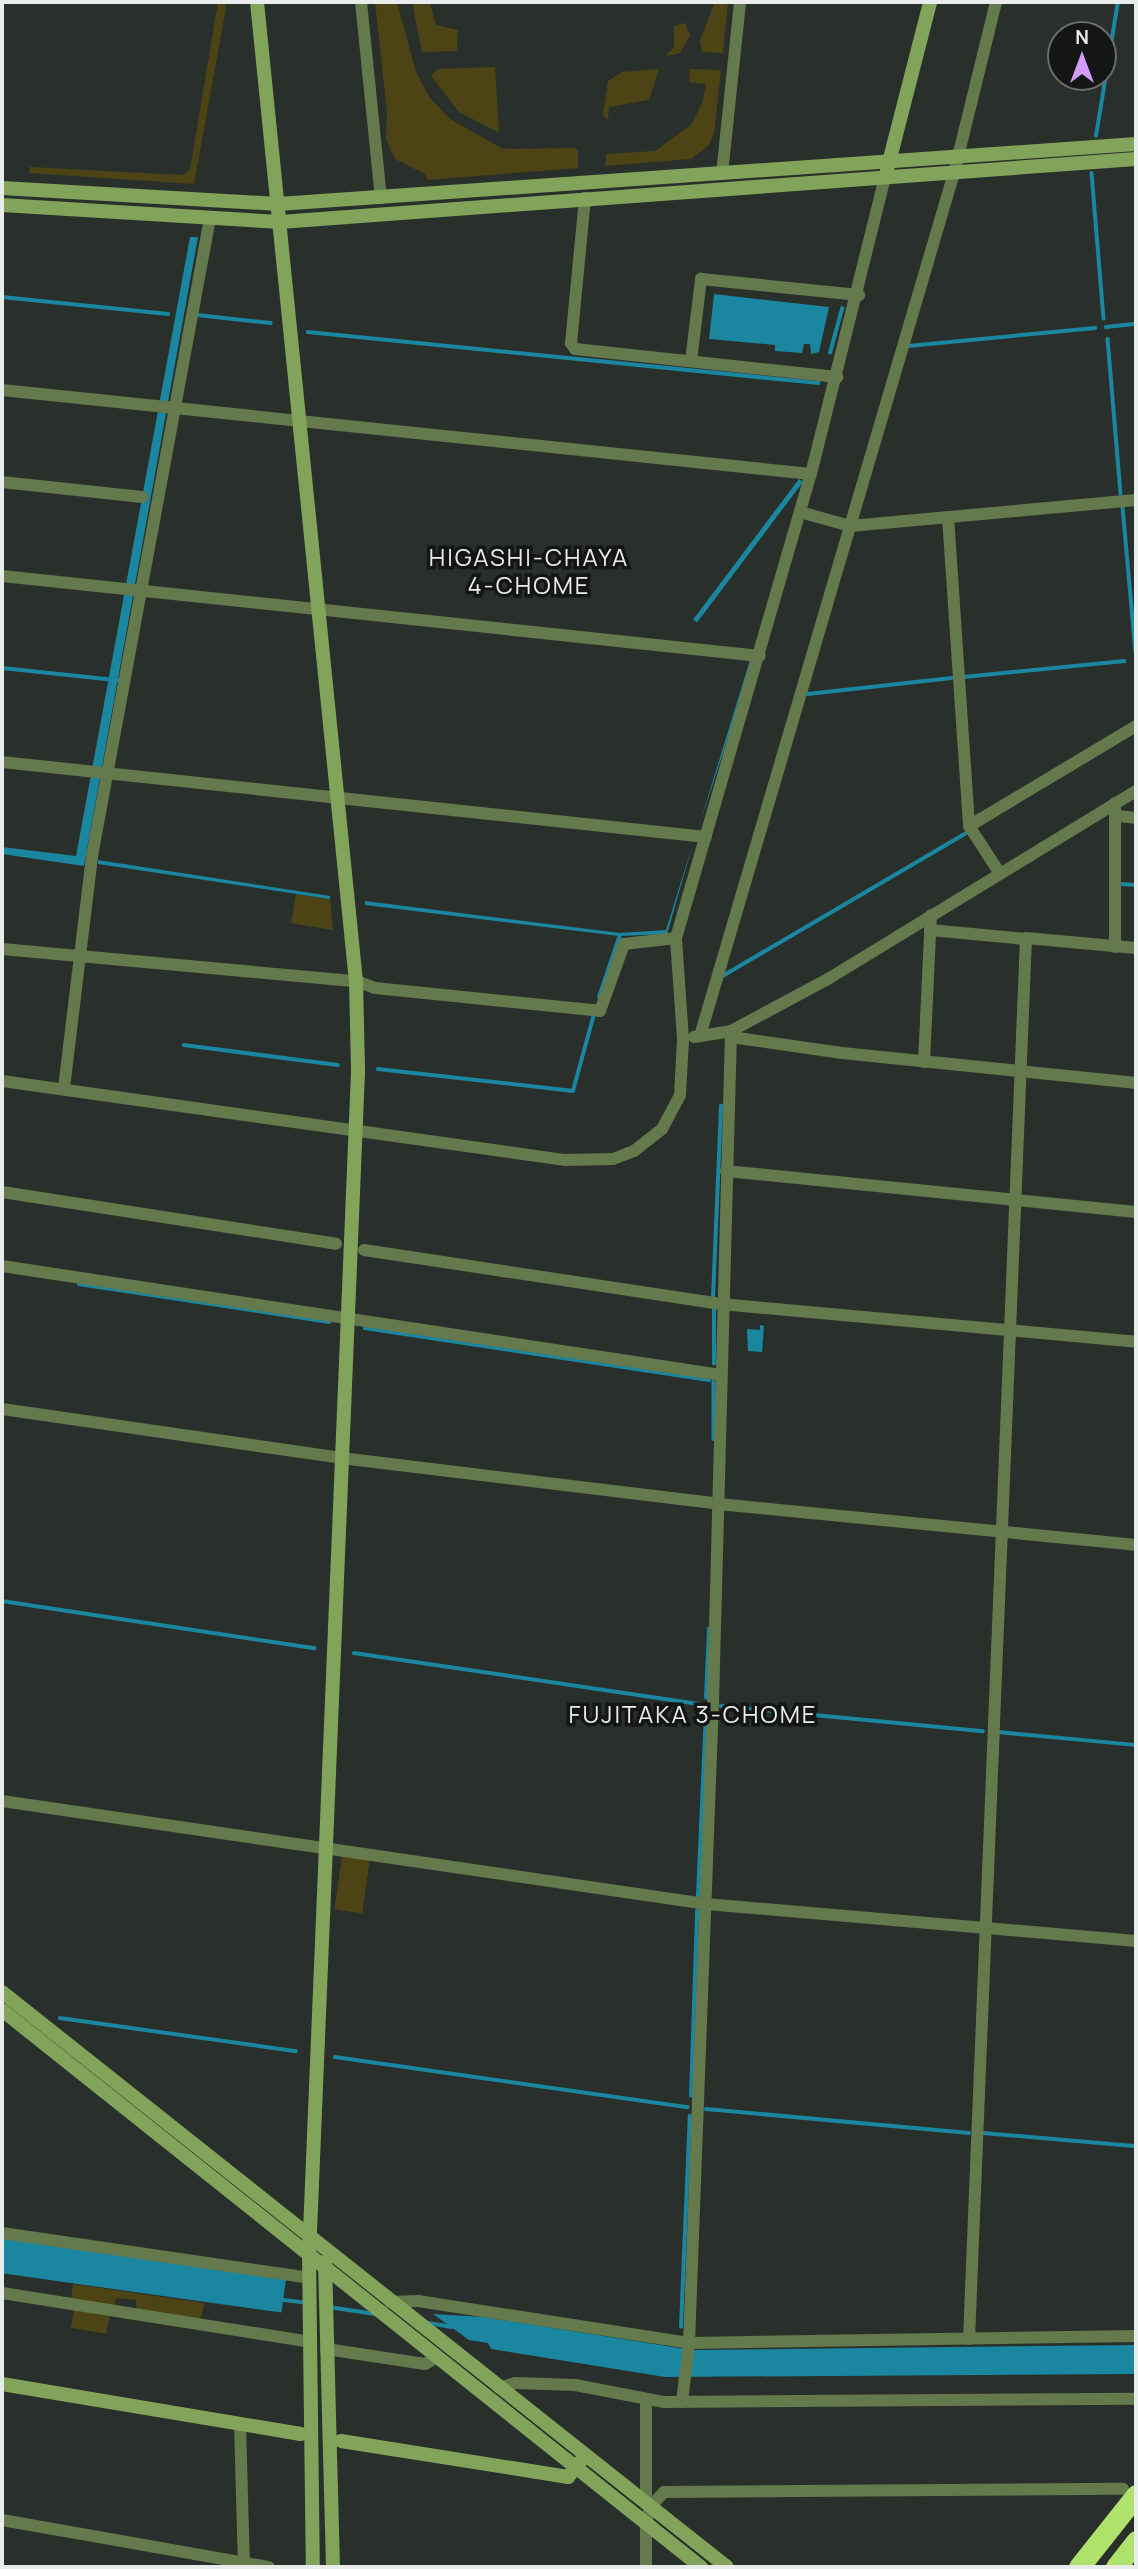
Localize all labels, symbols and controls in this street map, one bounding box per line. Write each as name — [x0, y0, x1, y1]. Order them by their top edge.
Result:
north arrow — [1047, 21, 1117, 91]
text: N — [1075, 24, 1089, 50]
district label: HIGASHI-CHAYA 4-CHOME — [430, 543, 628, 599]
district label: FUJITAKA 3-CHOME — [570, 1700, 816, 1728]

